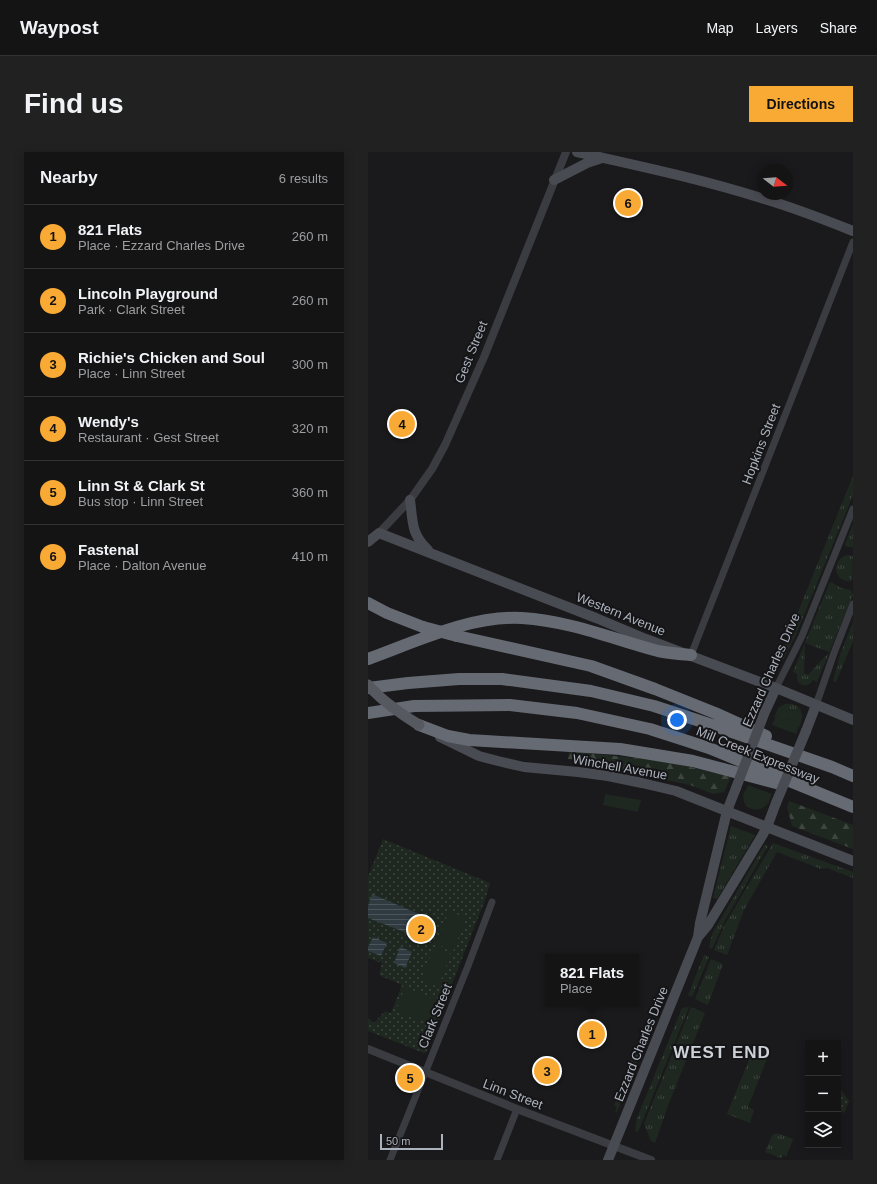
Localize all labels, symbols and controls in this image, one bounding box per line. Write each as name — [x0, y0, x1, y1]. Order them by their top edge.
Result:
text: Waypost — [20, 17, 98, 38]
text: Map — [706, 20, 734, 36]
text: Layers — [756, 20, 798, 36]
text: Share — [820, 20, 857, 36]
button: Directions — [749, 86, 853, 122]
text: Find us — [24, 88, 124, 119]
north arrow — [757, 164, 793, 200]
text: Nearby — [40, 168, 98, 187]
text: 6 results — [279, 171, 328, 186]
pin: 6 — [615, 188, 641, 218]
text: 821 Flats — [78, 221, 142, 238]
text: 1 — [49, 229, 57, 244]
text: 260 m — [292, 229, 328, 244]
text: Place · Ezzard Charles Drive — [78, 238, 245, 253]
text: Lincoln Playground — [78, 285, 218, 302]
text: 2 — [49, 293, 57, 308]
text: 260 m — [292, 293, 328, 308]
text: Park · Clark Street — [78, 302, 185, 317]
street label: Gest Street — [452, 318, 490, 385]
text: Richie's Chicken and Soul — [78, 349, 265, 366]
text: 3 — [49, 357, 57, 372]
text: 300 m — [292, 357, 328, 372]
text: Place · Linn Street — [78, 366, 185, 381]
street label: Hopkins Street — [739, 401, 783, 486]
pin: 4 — [389, 409, 415, 439]
text: Wendy's — [78, 413, 139, 430]
text: 4 — [49, 421, 57, 436]
text: 320 m — [292, 421, 328, 436]
text: Restaurant · Gest Street — [78, 430, 219, 445]
text: Linn St & Clark St — [78, 477, 205, 494]
text: 5 — [49, 485, 57, 500]
text: 360 m — [292, 485, 328, 500]
text: Bus stop · Linn Street — [78, 494, 203, 509]
text: Fastenal — [78, 541, 139, 558]
text: 6 — [49, 549, 57, 564]
text: 410 m — [292, 549, 328, 564]
text: Place · Dalton Avenue — [78, 558, 206, 573]
street label: Western Avenue — [574, 589, 668, 639]
street label: Ezzard Charles Drive — [739, 611, 803, 729]
your location — [667, 710, 687, 730]
street label: Mill Creek Expressway — [694, 723, 822, 787]
street label: Winchell Avenue — [571, 751, 669, 783]
pin: 2 — [408, 914, 434, 944]
popup — [545, 954, 639, 1006]
text: 821 Flats — [560, 964, 624, 981]
street label: Clark Street — [415, 981, 455, 1051]
text: Place — [560, 981, 592, 996]
street label: Ezzard Charles Drive — [611, 984, 671, 1104]
pin: 1 — [579, 1019, 605, 1049]
map controls — [805, 1040, 841, 1148]
button: + — [805, 1040, 841, 1076]
district label: WEST END — [673, 1043, 771, 1062]
pin: 3 — [534, 1056, 560, 1086]
pin: 5 — [397, 1063, 423, 1093]
street label: Linn Street — [481, 1076, 545, 1112]
button: − — [805, 1076, 841, 1112]
button: layers — [805, 1112, 841, 1148]
scale bar — [380, 1132, 443, 1151]
text: 50 m — [386, 1135, 410, 1147]

